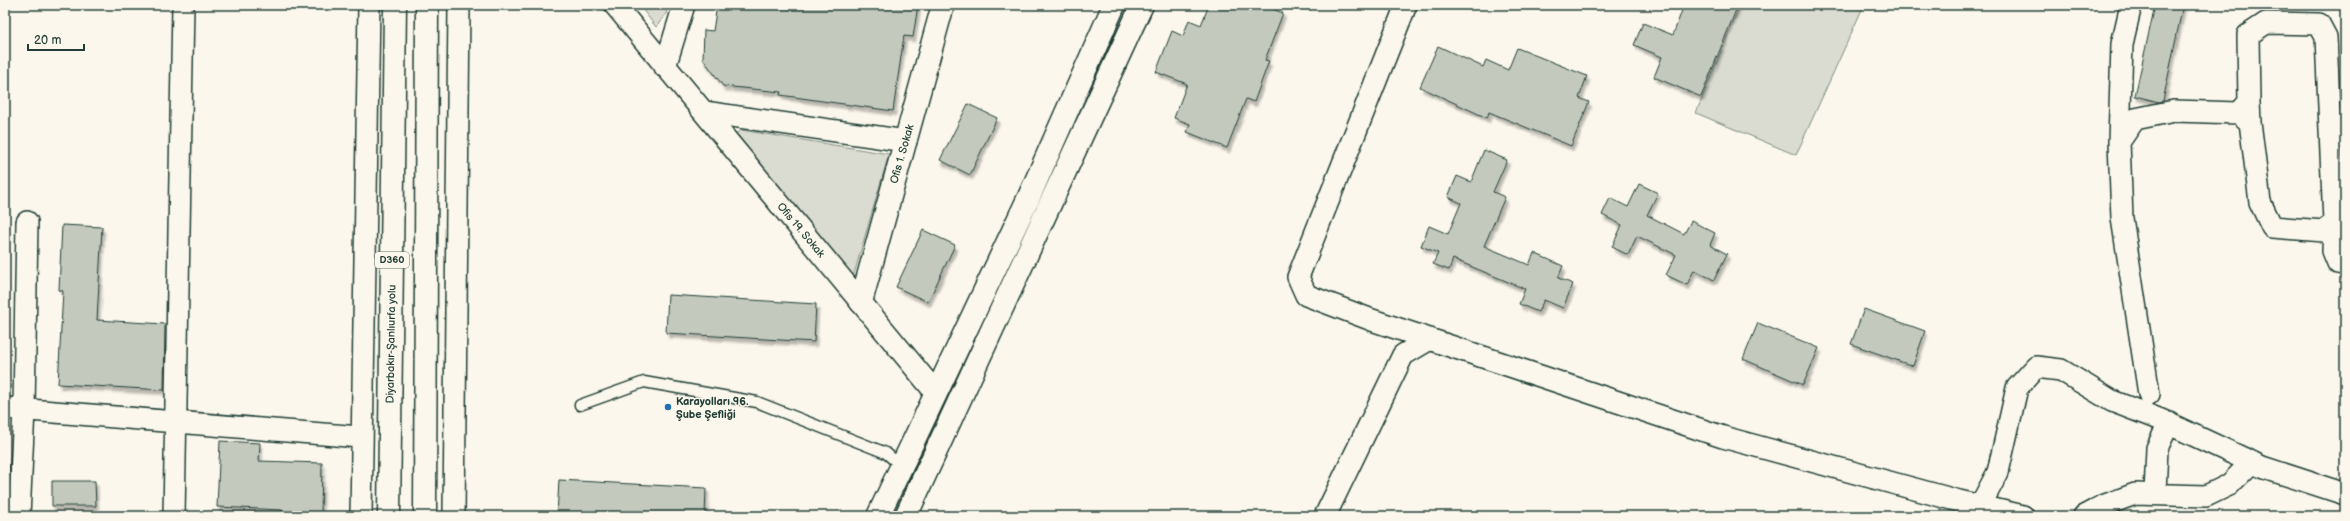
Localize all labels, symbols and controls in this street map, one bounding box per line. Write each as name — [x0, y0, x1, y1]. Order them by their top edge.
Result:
scale bar — [28, 26, 84, 52]
text: 20 m — [34, 33, 61, 48]
street label: Ofis 1. Sokak — [887, 122, 917, 185]
street label: Ofis 19. Sokak — [774, 200, 828, 260]
road number: D360 — [375, 252, 409, 268]
street label: Diyarbakır-Şanlıurfa yolu — [383, 284, 399, 404]
place label: Karayolları 96. Şube Şefliği — [676, 395, 749, 421]
marker: Karayolları 96. Şube Şefliği — [663, 402, 673, 412]

